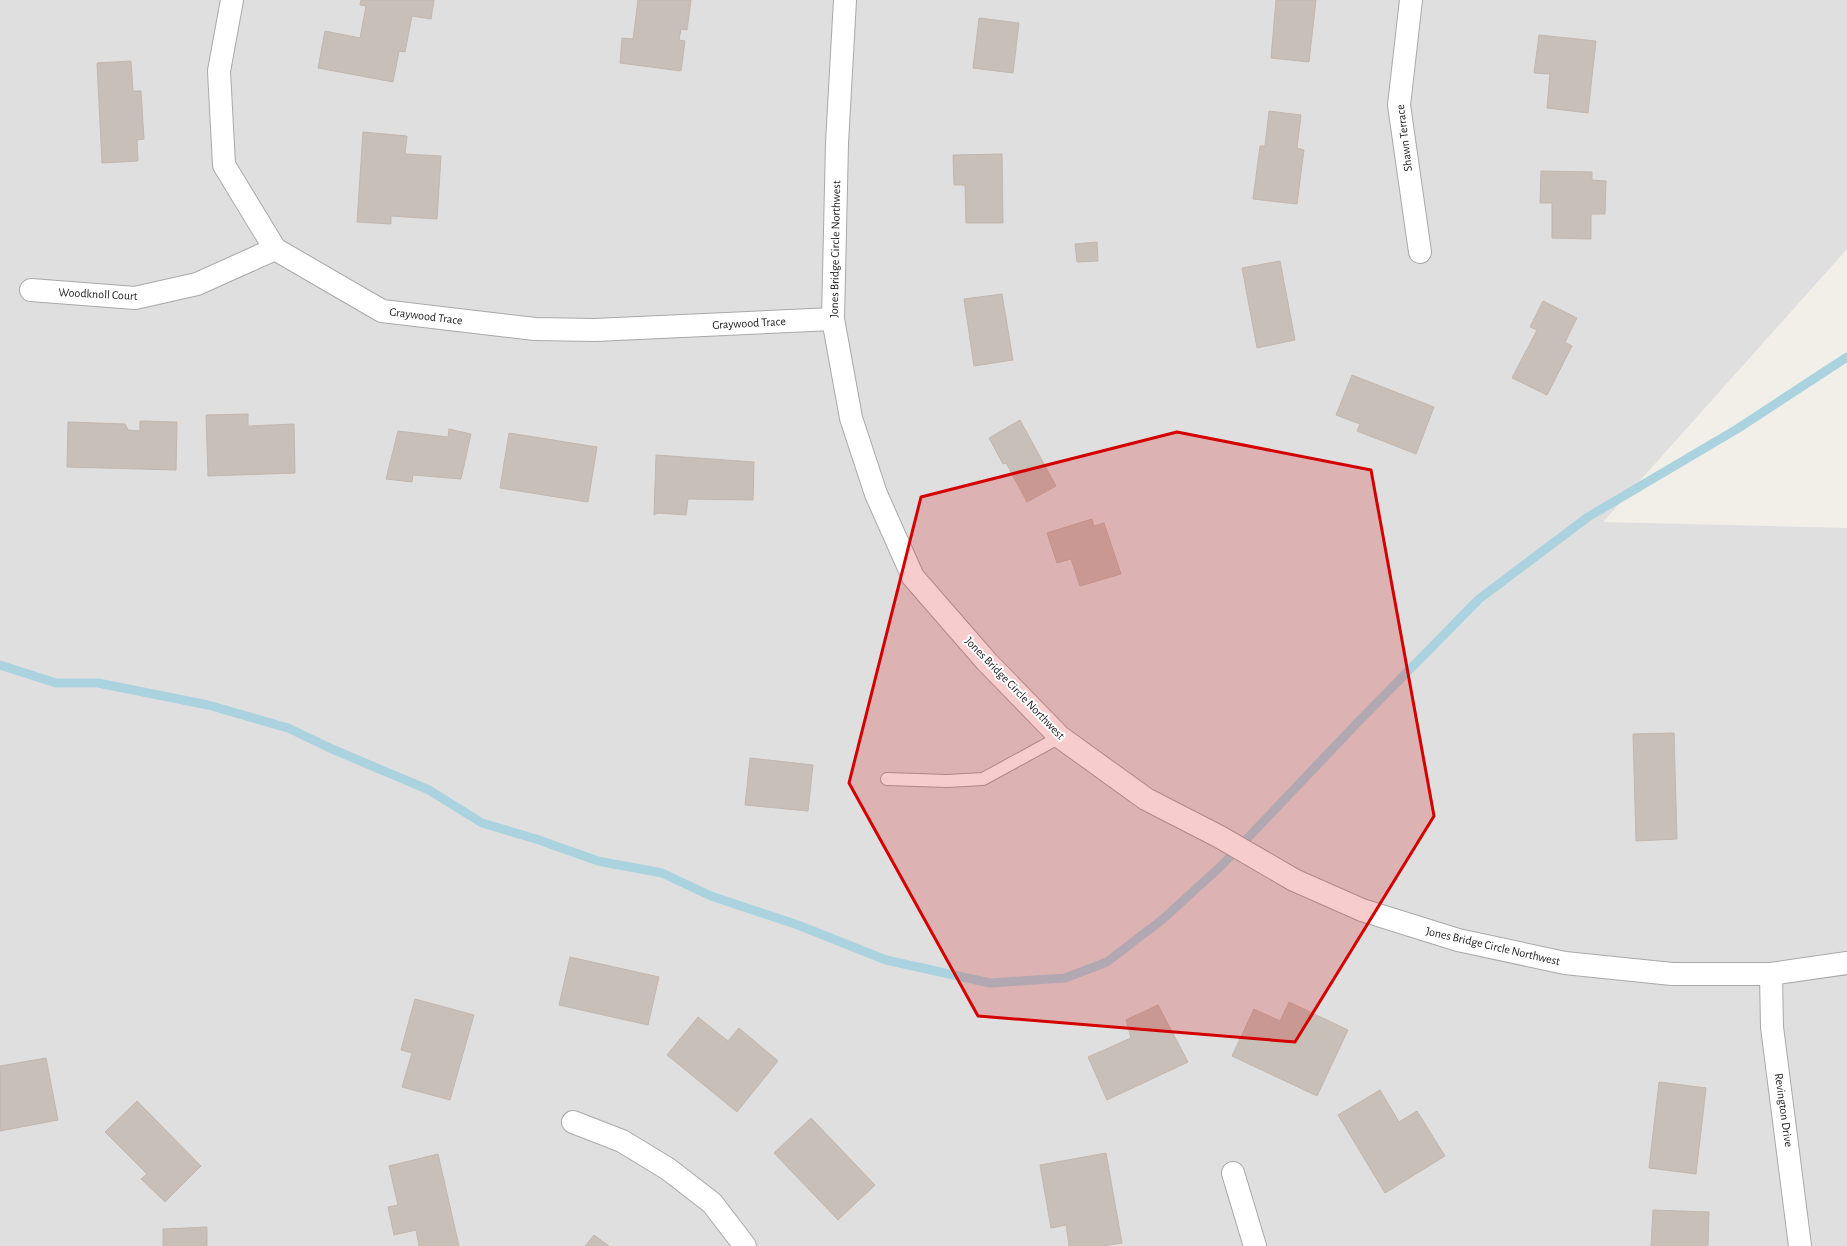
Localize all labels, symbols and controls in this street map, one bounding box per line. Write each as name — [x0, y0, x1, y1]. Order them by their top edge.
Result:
street label: Shawn Terrace — [1394, 104, 1414, 172]
street label: Jones Bridge Circle Northwest — [828, 180, 842, 318]
street label: Woodknoll Court — [58, 286, 138, 302]
street label: Graywood Trace — [389, 306, 463, 327]
street label: Graywood Trace — [712, 315, 786, 332]
street label: Jones Bridge Circle Northwest — [963, 634, 1067, 742]
street label: Jones Bridge Circle Northwest — [1425, 925, 1561, 967]
street label: Revington Drive — [1773, 1072, 1795, 1148]

